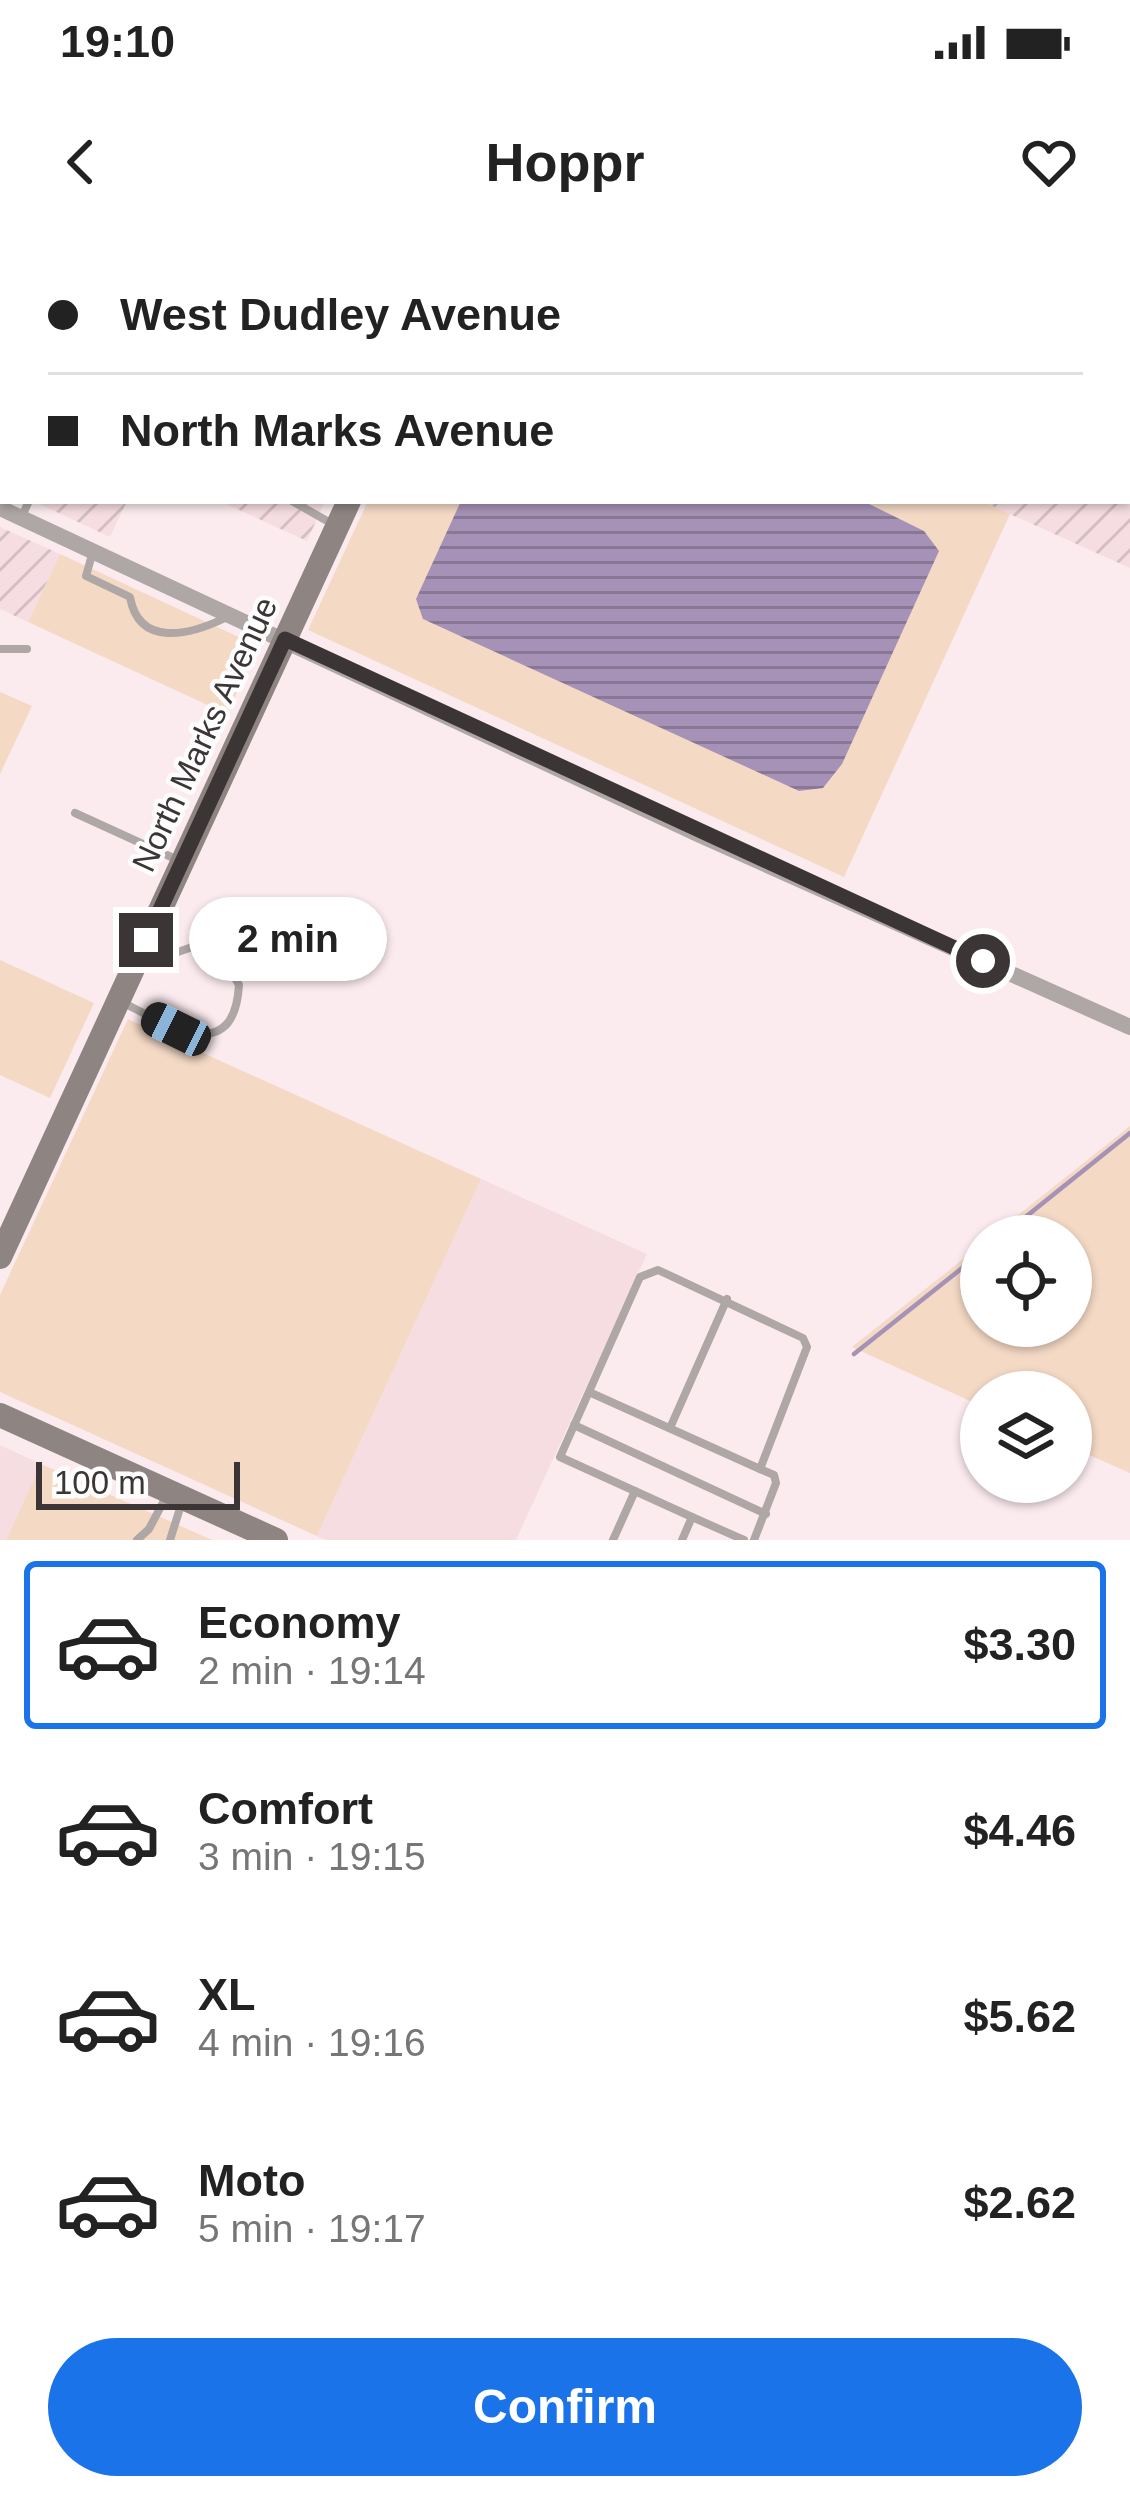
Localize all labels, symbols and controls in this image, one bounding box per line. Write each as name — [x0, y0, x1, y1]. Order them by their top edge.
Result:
text: 19:10 — [60, 16, 175, 67]
icon: back — [48, 129, 114, 195]
icon: heart — [1016, 129, 1082, 195]
text: Hoppr — [486, 132, 644, 192]
text: West Dudley Avenue — [120, 289, 561, 340]
text: North Marks Avenue — [120, 405, 554, 456]
street label: North Marks Avenue — [125, 591, 284, 877]
callout: 2 min — [188, 898, 386, 982]
route end — [119, 913, 173, 967]
text: 2 min — [237, 917, 339, 960]
route start — [956, 934, 1010, 988]
car — [136, 997, 216, 1061]
map controls — [960, 1215, 1092, 1503]
button: locate — [960, 1215, 1092, 1347]
button: layers — [960, 1371, 1092, 1503]
scale bar — [36, 1456, 240, 1509]
text: 100 m — [54, 1464, 146, 1501]
icon: car — [54, 1591, 162, 1699]
text: Economy — [198, 1597, 401, 1648]
text: $3.30 — [963, 1619, 1076, 1670]
text: 2 min · 19:14 — [198, 1649, 426, 1692]
icon: car — [54, 1777, 162, 1885]
text: Comfort — [198, 1783, 373, 1834]
text: $4.46 — [963, 1805, 1076, 1856]
text: 3 min · 19:15 — [198, 1835, 426, 1878]
icon: car — [54, 1963, 162, 2071]
text: XL — [198, 1969, 256, 2020]
text: $5.62 — [963, 1991, 1076, 2042]
text: 4 min · 19:16 — [198, 2021, 426, 2064]
icon: car — [54, 2149, 162, 2257]
text: Moto — [198, 2155, 305, 2206]
text: $2.62 — [963, 2177, 1076, 2228]
text: 5 min · 19:17 — [198, 2207, 426, 2250]
button: Confirm — [48, 2338, 1082, 2476]

